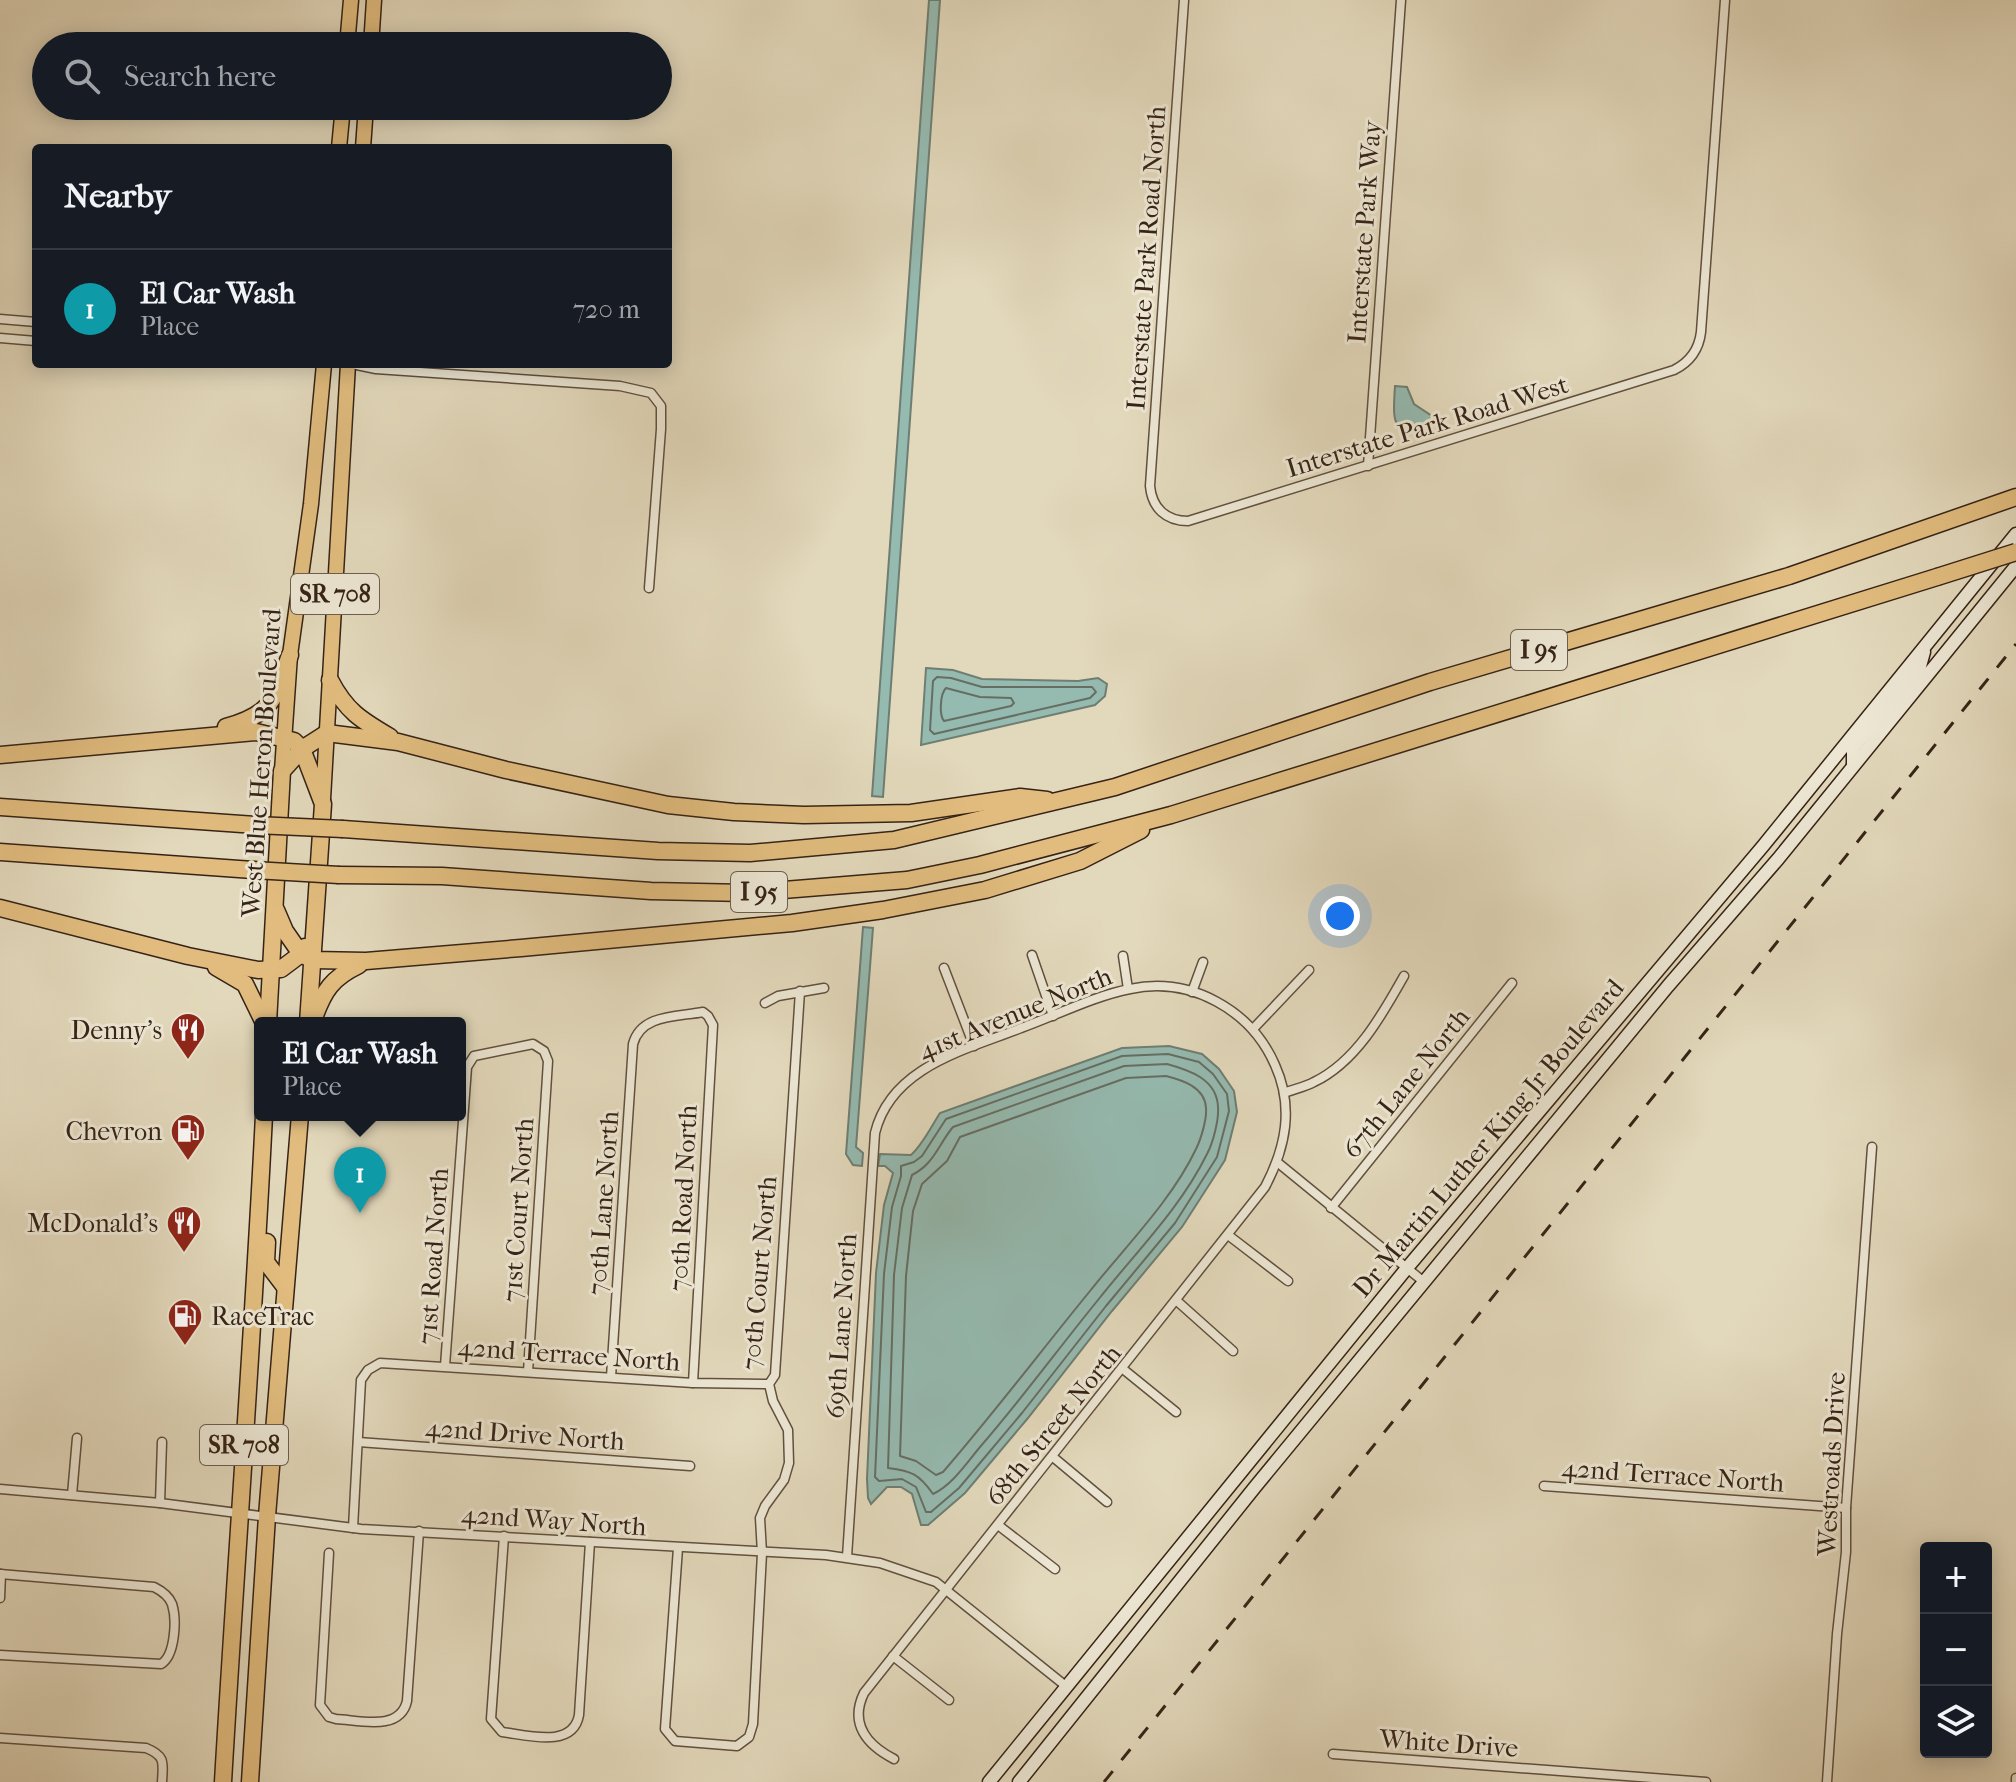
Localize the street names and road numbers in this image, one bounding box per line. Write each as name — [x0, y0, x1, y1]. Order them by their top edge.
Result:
street label: Interstate Park Road North — [1120, 104, 1173, 411]
street label: Interstate Park Way — [1341, 118, 1388, 345]
street label: Interstate Park Road West — [1282, 369, 1573, 484]
road number: SR 708 — [291, 574, 379, 614]
street label: West Blue Heron Boulevard — [235, 607, 288, 920]
road number: I 95 — [1511, 630, 1567, 670]
road number: I 95 — [731, 872, 787, 912]
street label: 41st Avenue North — [914, 960, 1117, 1066]
street label: Dr Martin Luther King Jr Boulevard — [1346, 972, 1631, 1304]
street label: 67th Lane North — [1336, 1002, 1477, 1165]
street label: 70th Road North — [663, 1103, 704, 1292]
street label: 70th Lane North — [582, 1109, 625, 1296]
street label: 71st Court North — [497, 1116, 540, 1303]
street label: 71st Road North — [412, 1166, 455, 1345]
street label: 70th Court North — [736, 1174, 783, 1371]
street label: 69th Lane North — [820, 1232, 863, 1420]
street label: 42nd Terrace North — [457, 1331, 682, 1378]
street label: 68th Street North — [979, 1338, 1128, 1512]
street label: Westroads Drive — [1811, 1371, 1852, 1558]
street label: 42nd Drive North — [424, 1412, 626, 1457]
road number: SR 708 — [200, 1425, 288, 1465]
street label: 42nd Terrace North — [1561, 1452, 1786, 1499]
street label: 42nd Way North — [460, 1499, 648, 1542]
street label: White Drive — [1378, 1723, 1519, 1764]

